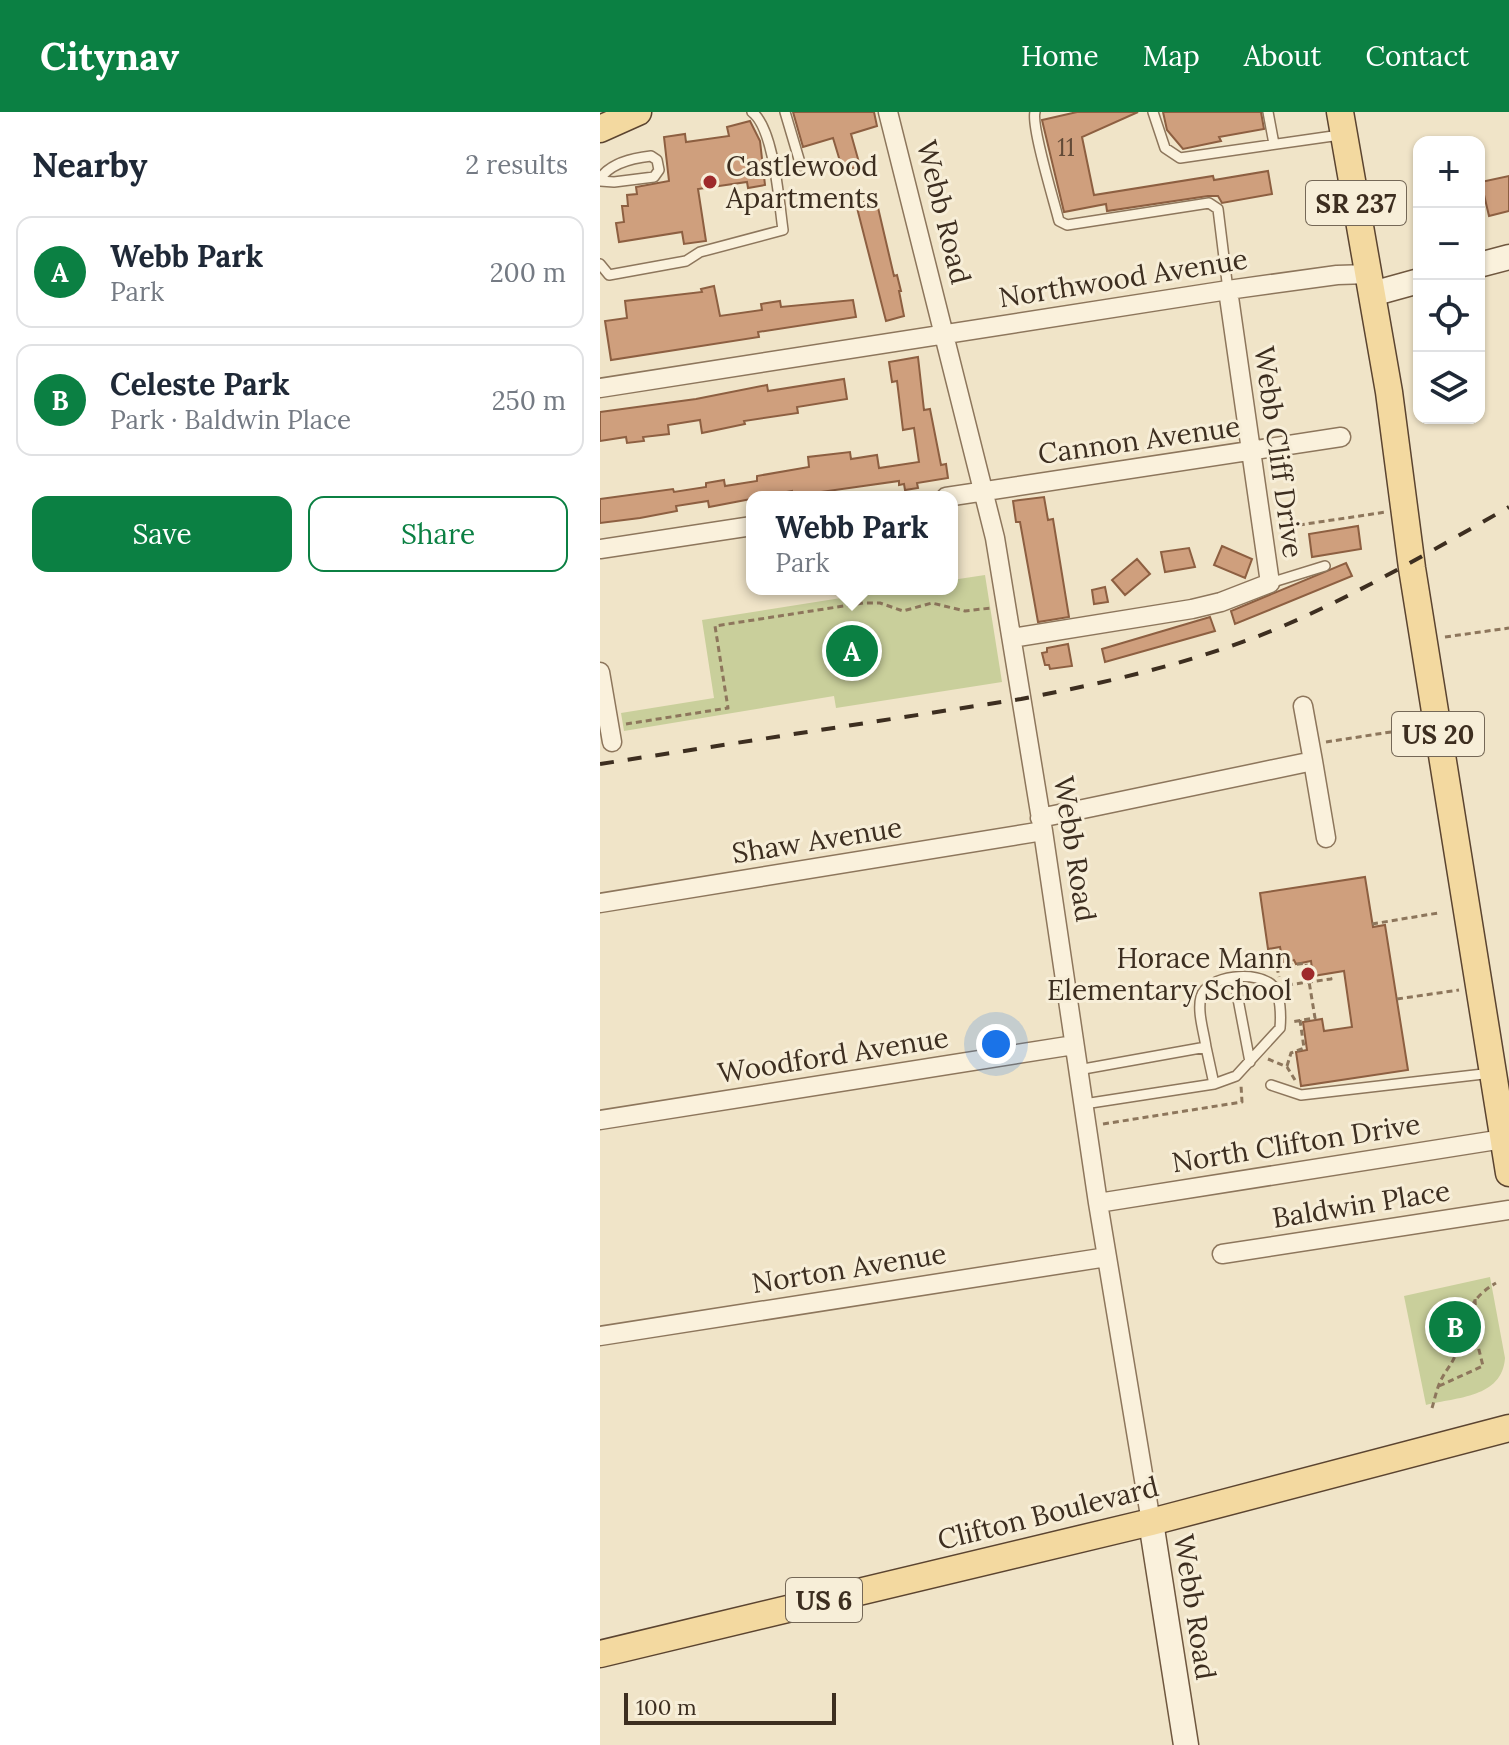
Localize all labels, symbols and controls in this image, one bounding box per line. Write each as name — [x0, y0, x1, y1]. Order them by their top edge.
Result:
text: Citynav — [40, 32, 179, 80]
text: Home — [1021, 38, 1099, 74]
text: Map — [1143, 38, 1200, 74]
text: About — [1244, 38, 1321, 74]
text: Contact — [1365, 38, 1469, 74]
house number: 11 — [1057, 132, 1075, 163]
street label: Webb Road — [909, 136, 979, 288]
map controls — [1413, 136, 1485, 424]
button: + — [1413, 136, 1485, 208]
text: Nearby — [32, 143, 148, 186]
text: 2 results — [465, 148, 568, 181]
place label: Castlewood Apartments — [725, 148, 879, 216]
marker: Castlewood Apartments — [701, 173, 719, 191]
road number: SR 237 — [1306, 181, 1406, 225]
button: − — [1413, 208, 1485, 280]
text: Webb Park — [110, 237, 263, 275]
street label: Northwood Avenue — [996, 241, 1250, 315]
text: A — [51, 256, 69, 289]
text: 200 m — [490, 256, 566, 289]
text: Park — [110, 275, 164, 308]
button: locate — [1413, 280, 1485, 352]
street label: Webb Cliff Drive — [1246, 344, 1312, 560]
button: layers — [1413, 352, 1485, 424]
text: Celeste Park — [110, 365, 290, 403]
text: B — [51, 384, 69, 417]
text: 250 m — [492, 384, 566, 417]
text: Park · Baldwin Place — [110, 403, 351, 436]
street label: Cannon Avenue — [1036, 408, 1242, 472]
popup — [746, 491, 958, 595]
button: Save — [32, 496, 292, 572]
button: Share — [308, 496, 568, 572]
text: Webb Park — [775, 508, 929, 546]
text: Park — [775, 546, 829, 579]
pin: A — [826, 621, 878, 681]
road number: US 20 — [1392, 712, 1484, 756]
street label: Webb Road — [1046, 774, 1104, 924]
street label: Shaw Avenue — [729, 809, 905, 871]
place label: Horace Mann Elementary School — [1047, 940, 1292, 1008]
marker: Horace Mann Elementary School — [1299, 965, 1317, 983]
street label: Woodford Avenue — [715, 1019, 951, 1091]
your location — [976, 1024, 1016, 1064]
street label: North Clifton Drive — [1169, 1106, 1423, 1180]
street label: Baldwin Place — [1270, 1172, 1452, 1236]
street label: Norton Avenue — [749, 1235, 949, 1301]
pin: B — [1429, 1297, 1481, 1357]
street label: Clifton Boulevard — [934, 1468, 1162, 1558]
street label: Webb Road — [1166, 1532, 1224, 1682]
road number: US 6 — [786, 1578, 862, 1622]
scale bar — [624, 1689, 836, 1725]
text: 100 m — [636, 1693, 697, 1721]

